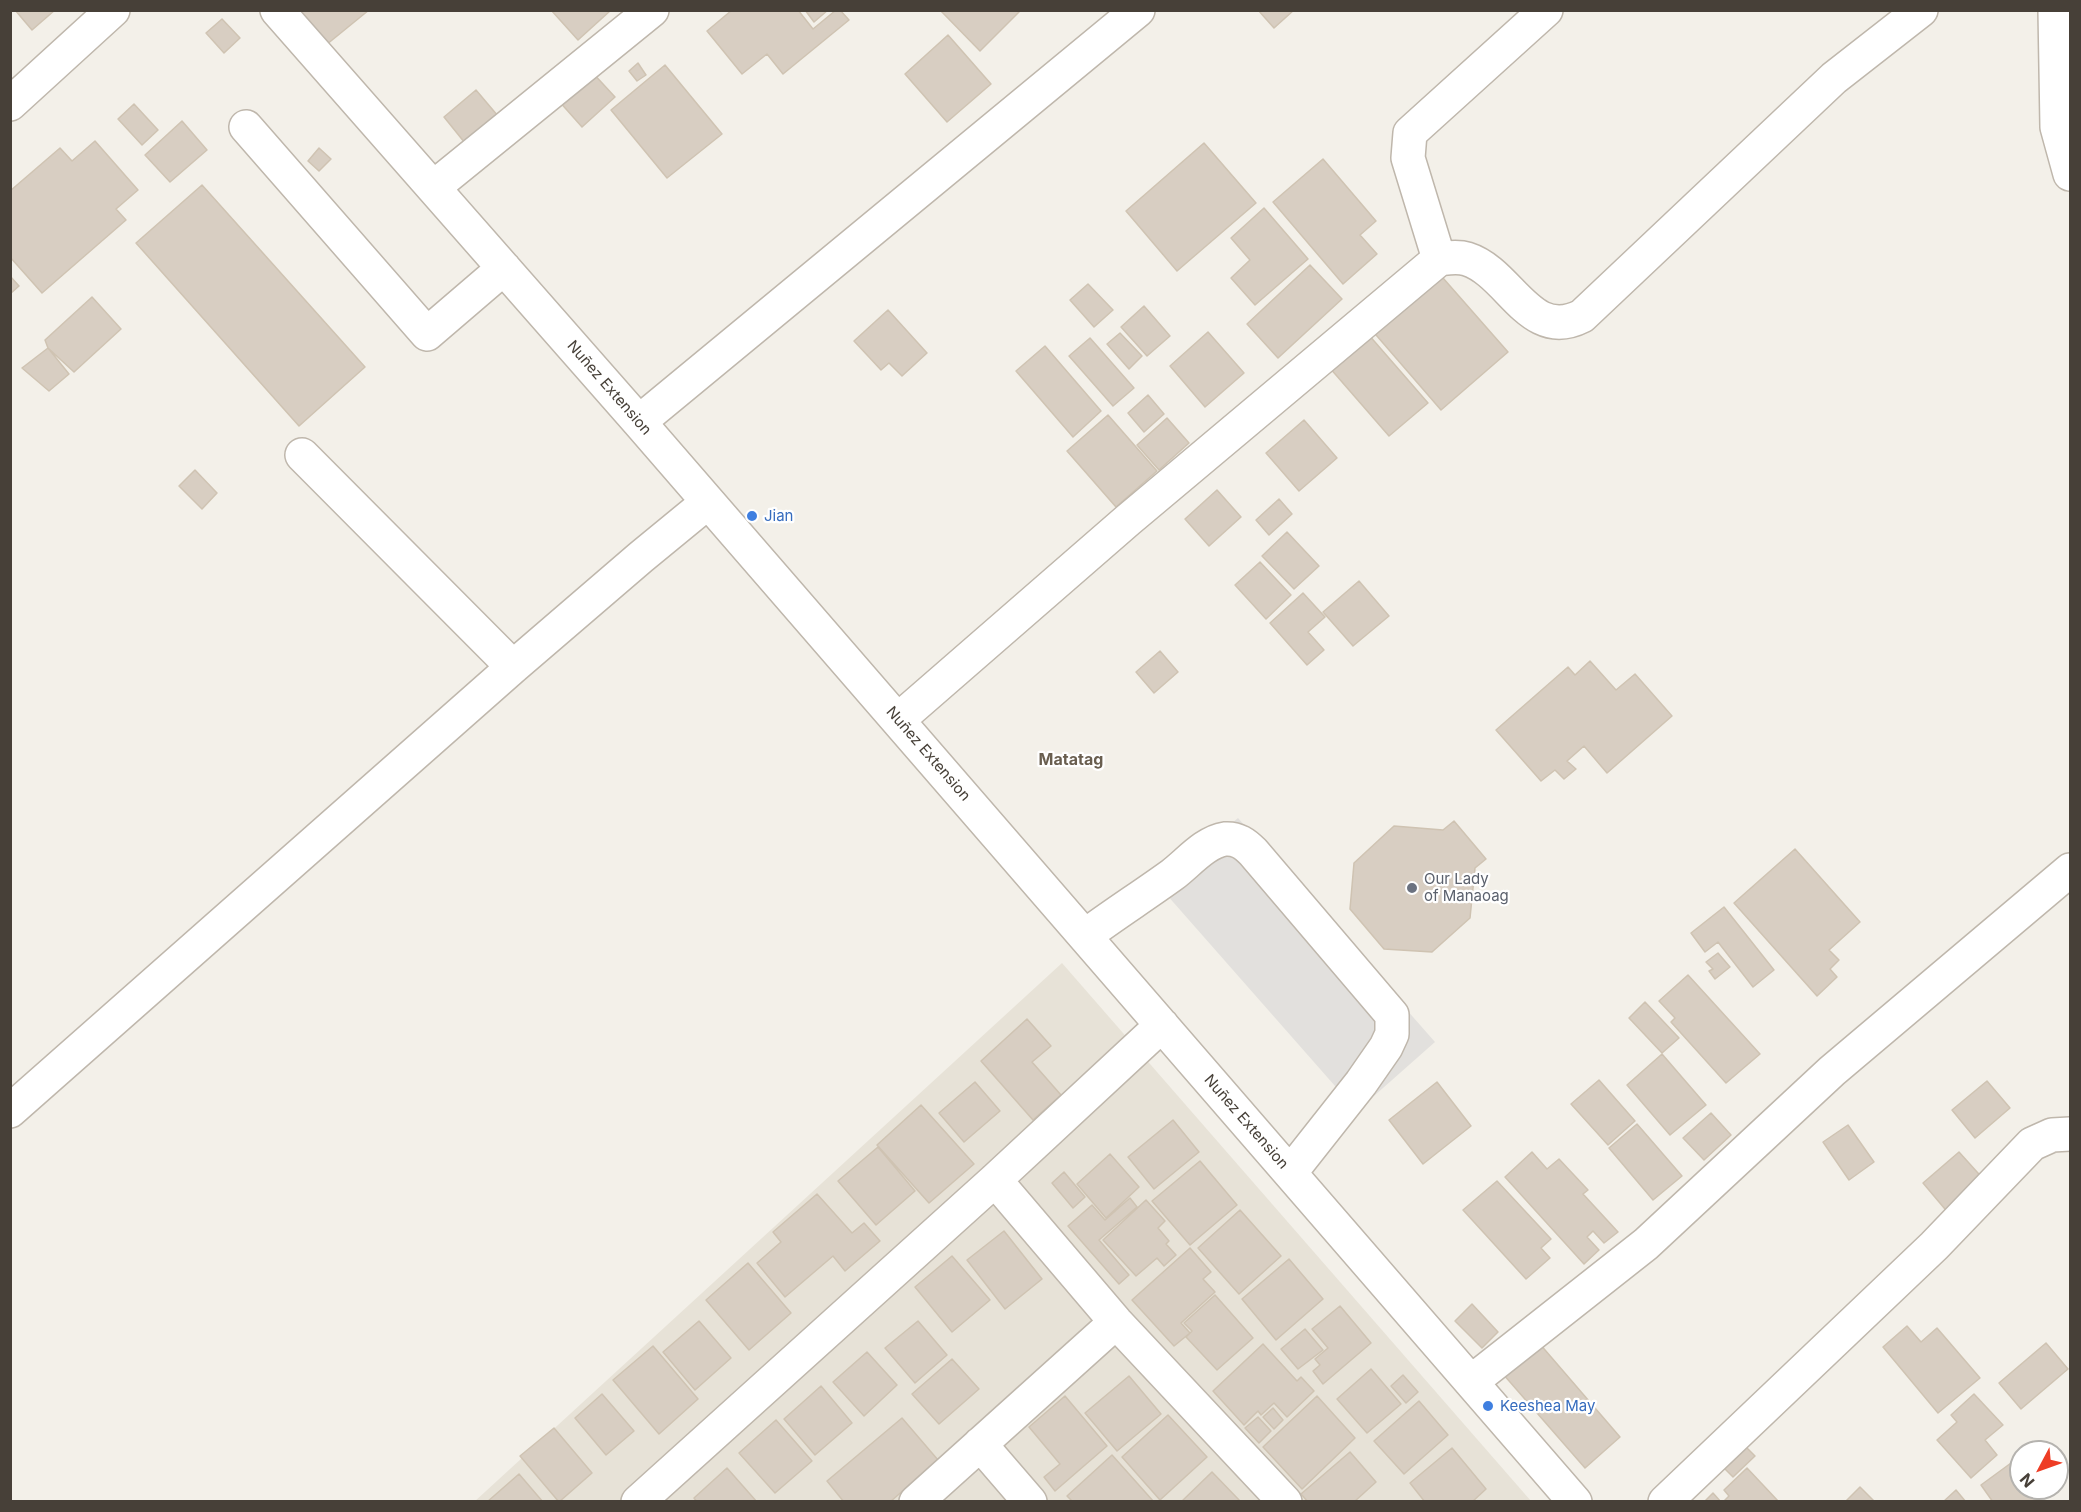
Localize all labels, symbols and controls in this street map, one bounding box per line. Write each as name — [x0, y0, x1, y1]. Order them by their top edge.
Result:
street label: Nuñez Extension — [563, 337, 655, 439]
place label: Jian — [764, 507, 793, 525]
marker: Jian — [745, 509, 759, 523]
street label: Nuñez Extension — [882, 703, 974, 805]
district label: Matatag — [1039, 750, 1103, 770]
place label: Our Lady of Manaoag — [1424, 870, 1509, 905]
marker: Our Lady of Manaoag — [1405, 881, 1419, 895]
street label: Nuñez Extension — [1200, 1071, 1292, 1173]
place label: Keeshea May — [1500, 1397, 1595, 1415]
marker: Keeshea May — [1481, 1399, 1495, 1413]
north arrow — [2009, 1440, 2069, 1500]
text: N — [2015, 1469, 2038, 1492]

